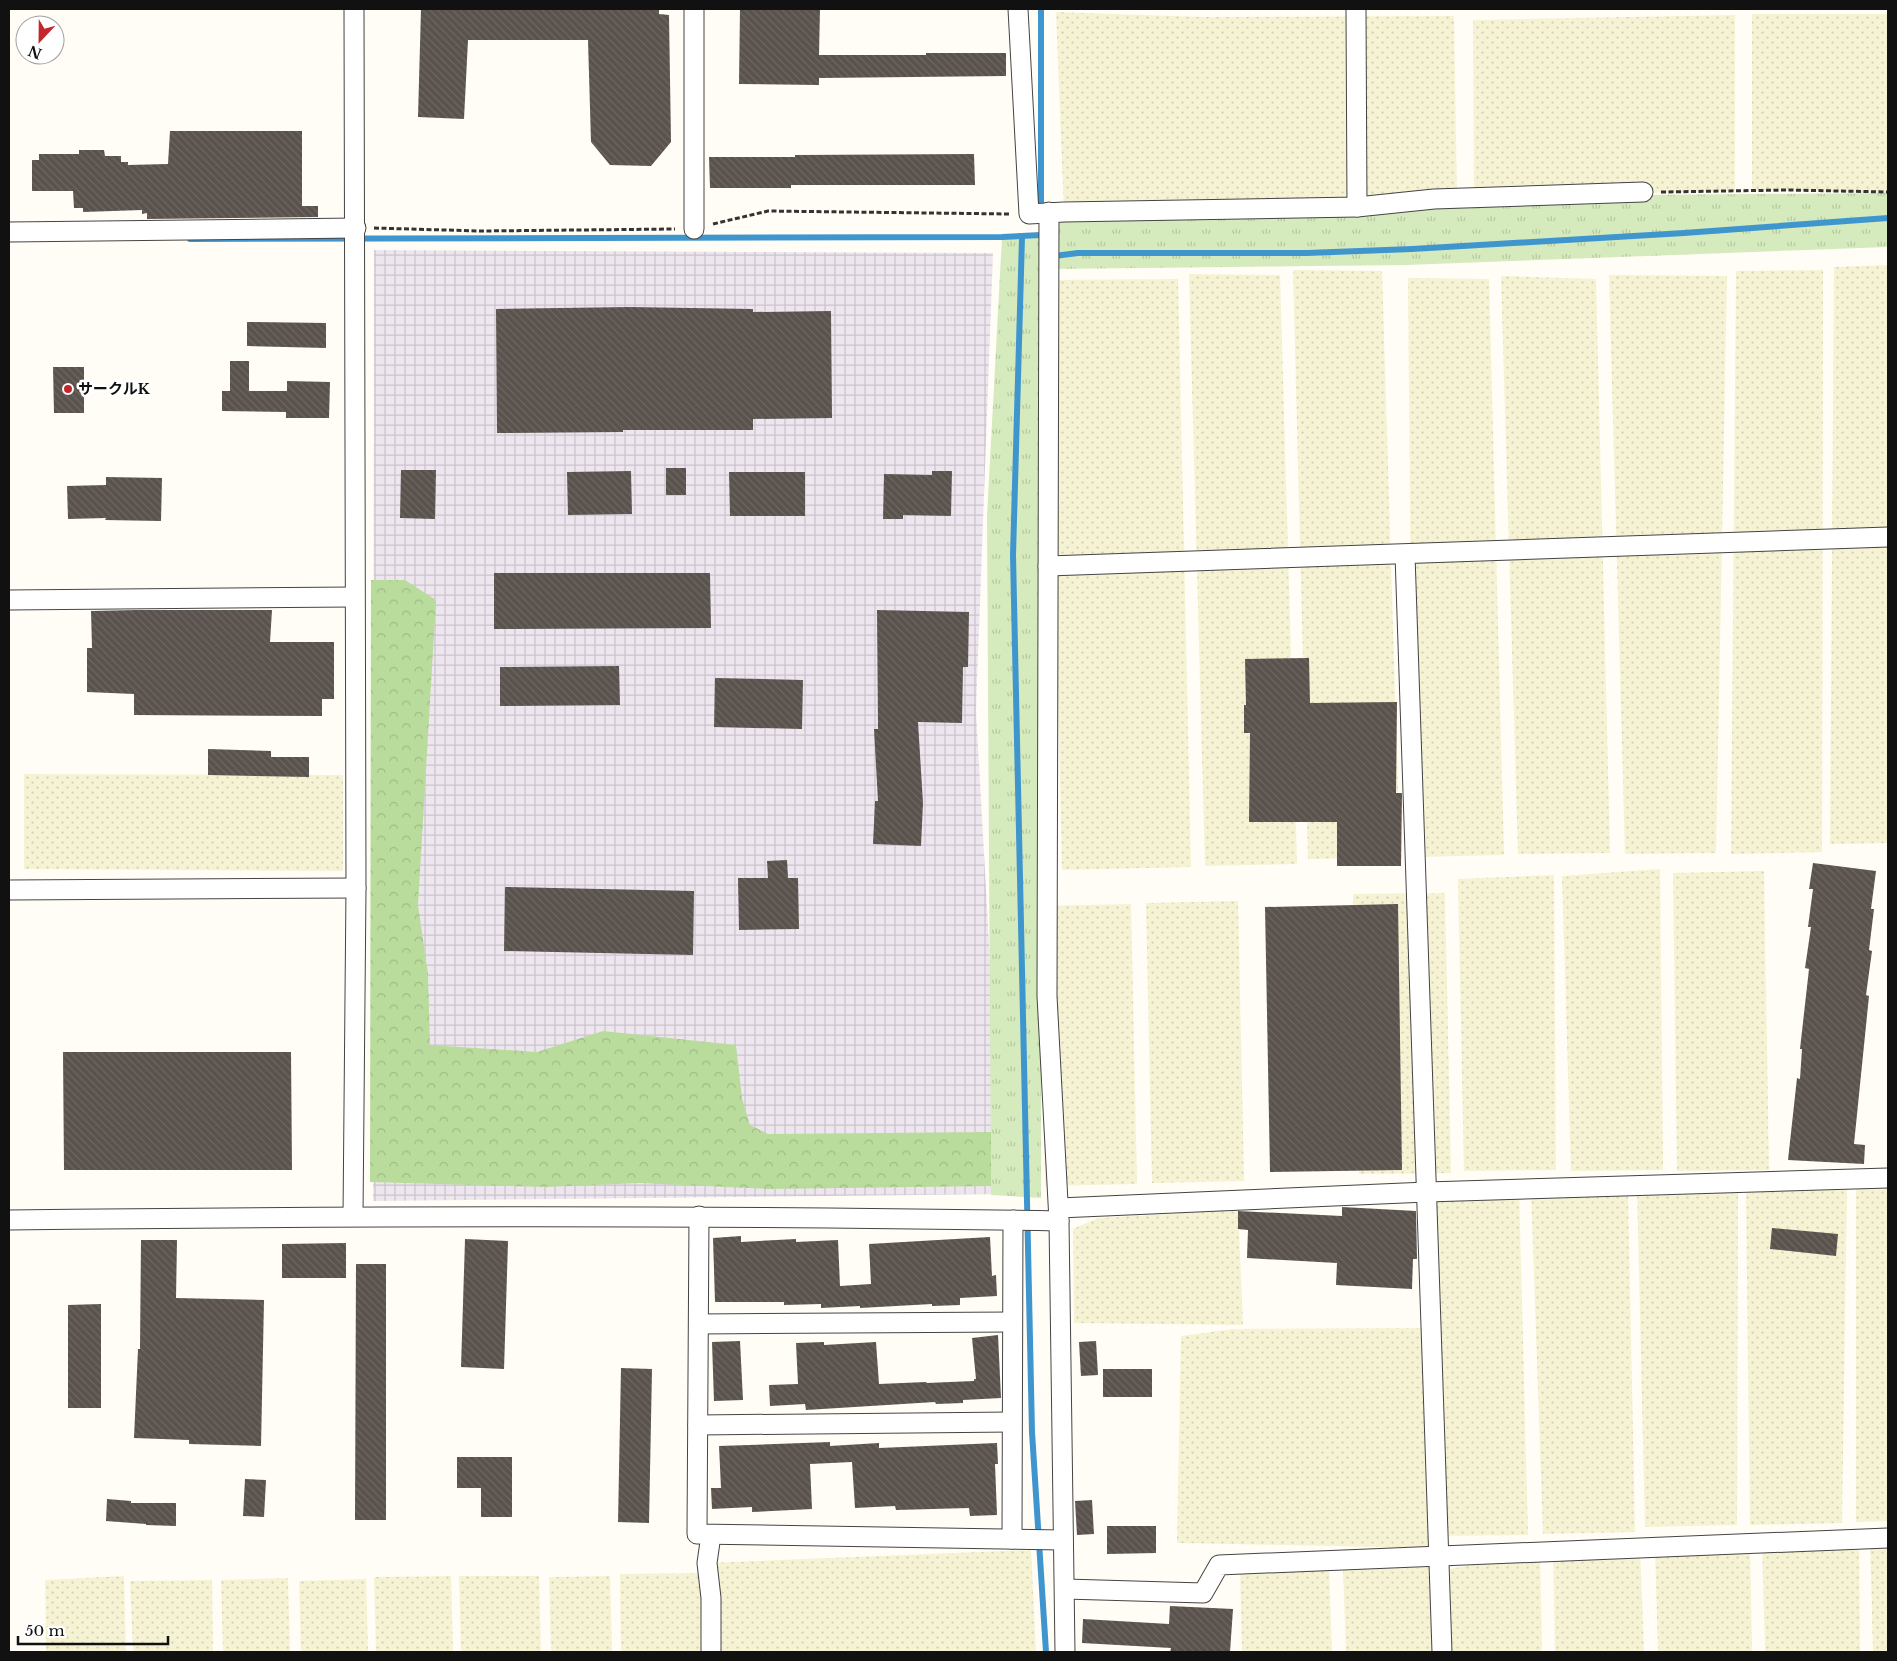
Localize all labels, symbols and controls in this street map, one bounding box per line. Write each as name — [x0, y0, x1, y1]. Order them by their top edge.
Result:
north arrow — [15, 15, 65, 65]
text: N — [26, 41, 45, 63]
place label: サークルK — [78, 379, 151, 398]
marker: サークルK — [62, 383, 74, 395]
scale bar — [18, 1614, 168, 1646]
text: 50 m — [25, 1621, 65, 1640]

